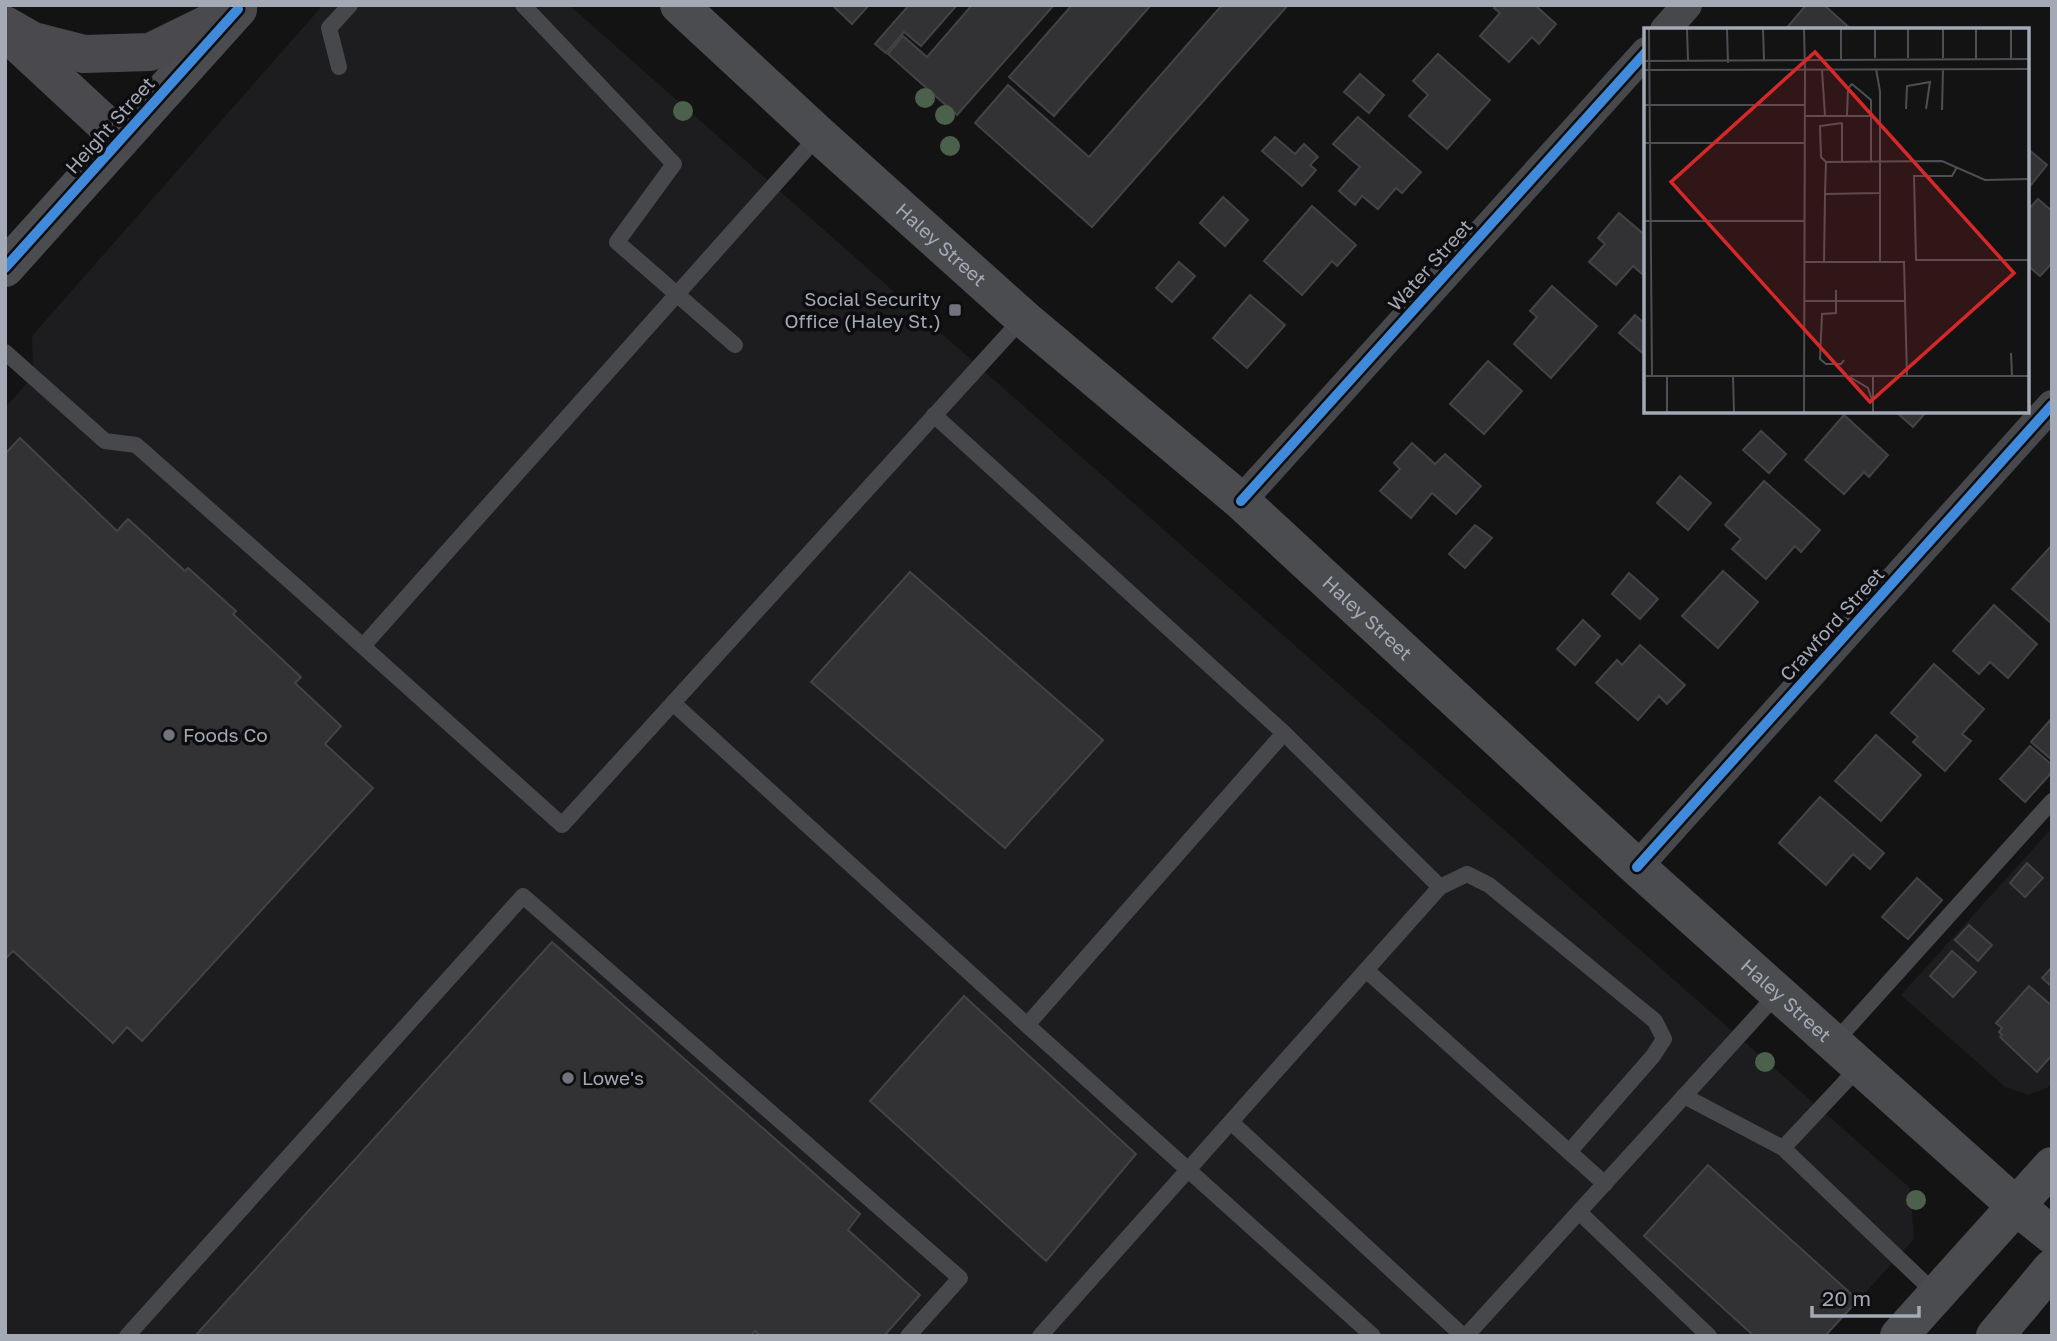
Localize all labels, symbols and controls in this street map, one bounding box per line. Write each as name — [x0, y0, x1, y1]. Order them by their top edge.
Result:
inset map — [1644, 28, 2029, 413]
street label: Height Street — [60, 72, 159, 178]
street label: Haley Street — [891, 198, 991, 291]
street label: Water Street — [1383, 214, 1477, 315]
place label: Social Security Office (Haley St.) — [784, 287, 941, 332]
marker: Social Security Office (Haley St.) — [947, 302, 963, 318]
street label: Crawford Street — [1775, 562, 1889, 685]
street label: Haley Street — [1318, 571, 1417, 665]
place label: Foods Co — [183, 723, 268, 746]
marker: Foods Co — [161, 727, 177, 743]
street label: Haley Street — [1736, 954, 1836, 1046]
place label: Lowe's — [582, 1066, 644, 1089]
marker: Lowe's — [560, 1070, 576, 1086]
scale bar — [1812, 1274, 1919, 1318]
text: 20 m — [1822, 1285, 1871, 1311]

